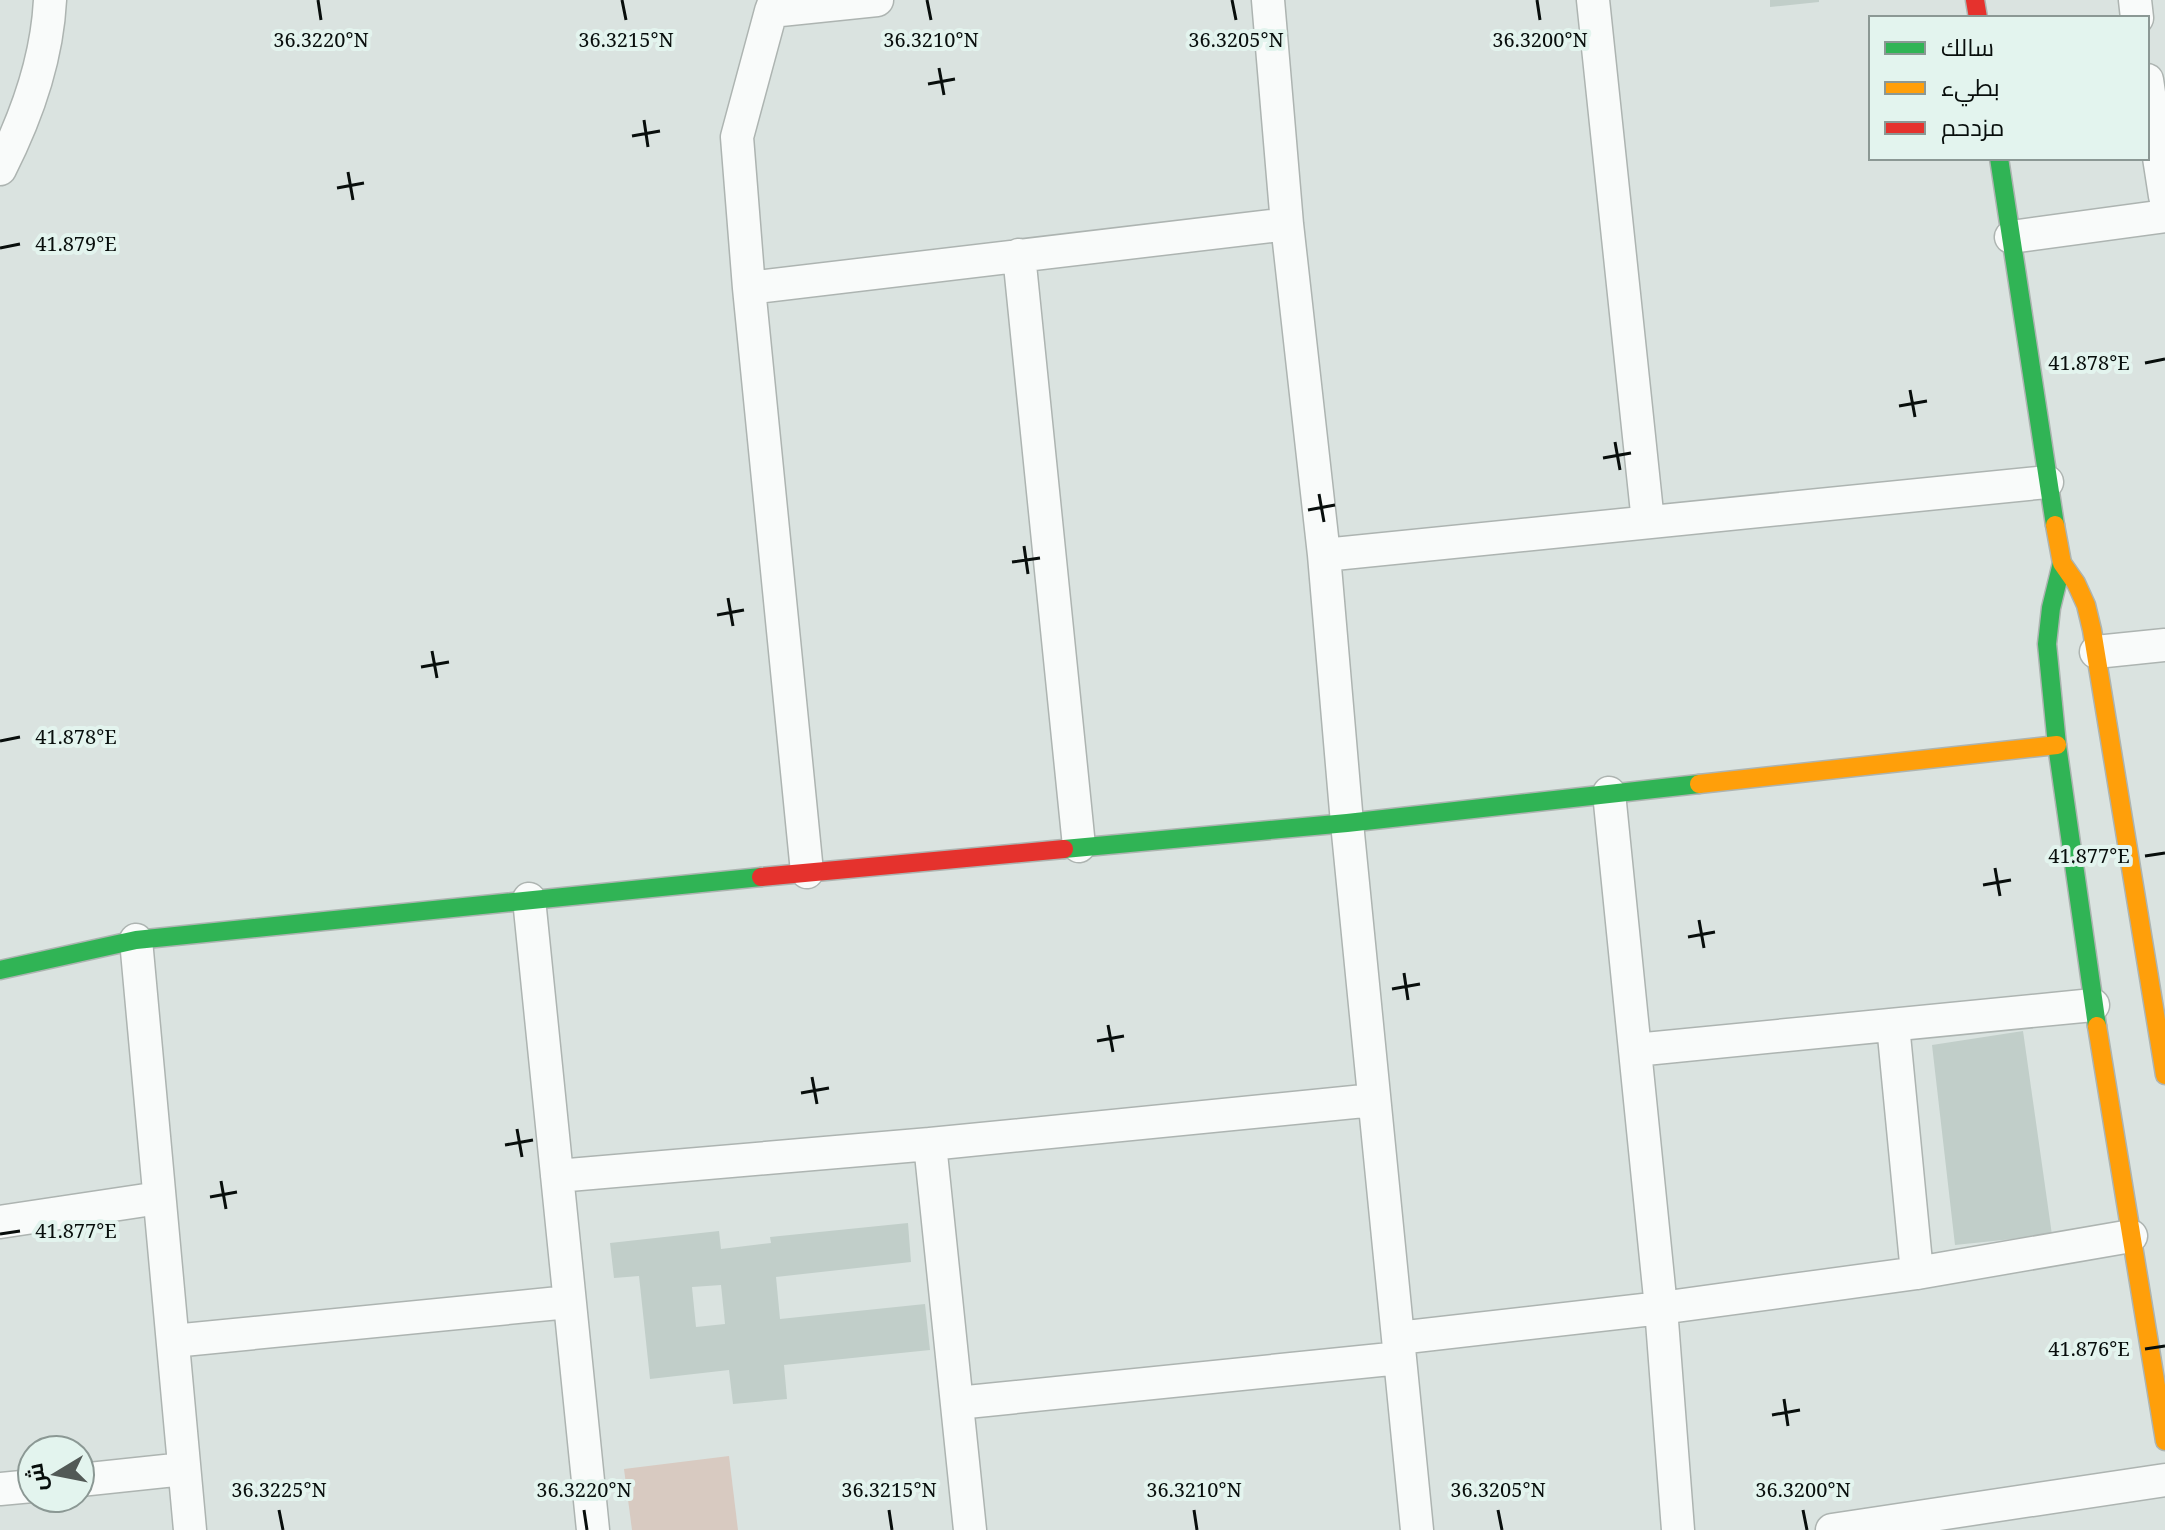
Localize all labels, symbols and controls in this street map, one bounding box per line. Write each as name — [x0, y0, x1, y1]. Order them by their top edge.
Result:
legend — [1869, 16, 2149, 160]
text: 36.3220°N — [273, 26, 369, 53]
text: 36.3215°N — [578, 26, 674, 53]
text: 36.3210°N — [883, 26, 979, 53]
text: 36.3205°N — [1188, 26, 1284, 53]
text: 36.3200°N — [1492, 26, 1588, 53]
text: سالك — [1941, 30, 1994, 63]
text: بطيء — [1941, 70, 2000, 107]
text: مزدحم — [1941, 110, 2004, 144]
text: 41.879°E — [35, 230, 117, 257]
text: 41.878°E — [2048, 349, 2130, 376]
text: 41.878°E — [35, 723, 117, 750]
text: 41.877°E — [2048, 842, 2130, 869]
text: 41.877°E — [35, 1217, 117, 1244]
text: 41.876°E — [2048, 1335, 2130, 1362]
north arrow — [16, 1434, 96, 1514]
text: ش — [18, 1461, 53, 1494]
text: 36.3225°N — [231, 1476, 327, 1503]
text: 36.3220°N — [536, 1476, 632, 1503]
text: 36.3215°N — [841, 1476, 937, 1503]
text: 36.3210°N — [1146, 1476, 1242, 1503]
text: 36.3205°N — [1450, 1476, 1546, 1503]
text: 36.3200°N — [1755, 1476, 1851, 1503]

